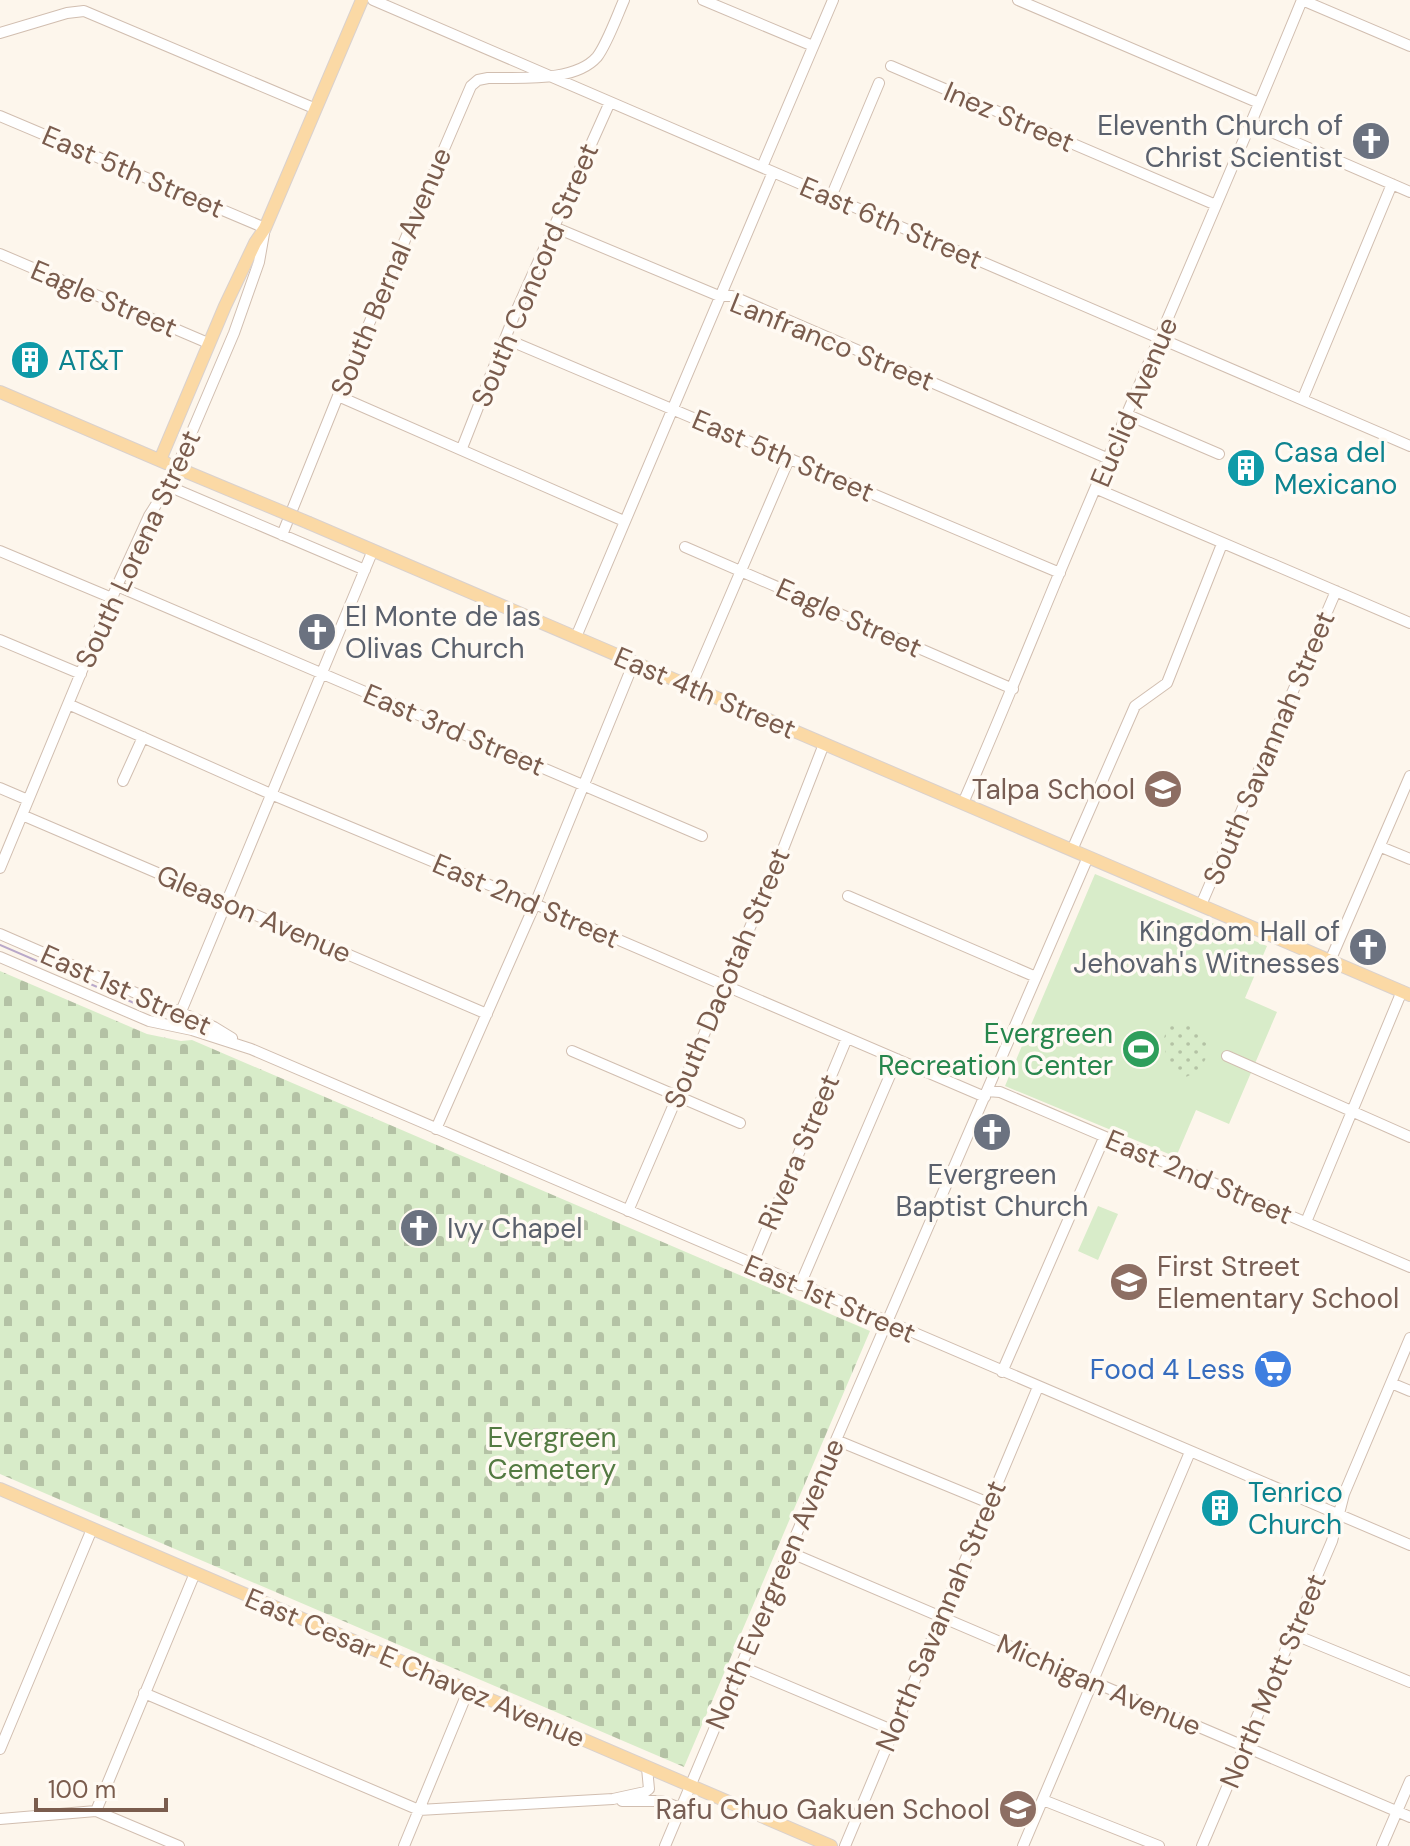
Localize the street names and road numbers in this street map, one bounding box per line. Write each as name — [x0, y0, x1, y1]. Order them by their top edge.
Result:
street label: Inez Street — [938, 73, 1080, 161]
street label: East 5th Street — [37, 117, 229, 227]
street label: South Concord Street — [463, 138, 607, 412]
street label: South Bernal Avenue — [322, 142, 460, 402]
street label: East 6th Street — [794, 168, 988, 278]
street label: Eagle Street — [25, 252, 183, 346]
street label: Lanfranco Street — [725, 284, 939, 400]
street label: Euclid Avenue — [1082, 311, 1186, 493]
street label: East 5th Street — [687, 401, 879, 511]
street label: South Lorena Street — [67, 424, 209, 674]
street label: Eagle Street — [770, 569, 928, 667]
street label: South Savannah Street — [1195, 605, 1343, 891]
street label: East 4th Street — [609, 638, 801, 748]
street label: East 3rd Street — [358, 675, 550, 785]
street label: South Dacotah Street — [655, 842, 799, 1114]
street label: East 2nd Street — [427, 845, 625, 957]
street label: Gleason Avenue — [151, 856, 357, 972]
street label: East 1st Street — [35, 936, 217, 1044]
street label: Rivera Street — [750, 1068, 848, 1236]
street label: East 2nd Street — [1100, 1121, 1298, 1233]
street label: East 1st Street — [739, 1246, 921, 1352]
street label: North Evergreen Avenue — [697, 1433, 853, 1735]
street label: North Savannah Street — [867, 1475, 1015, 1757]
street label: North Mott Street — [1211, 1568, 1335, 1794]
street label: East Cesar E Chavez Avenue — [240, 1580, 590, 1756]
street label: Michigan Avenue — [991, 1625, 1207, 1745]

